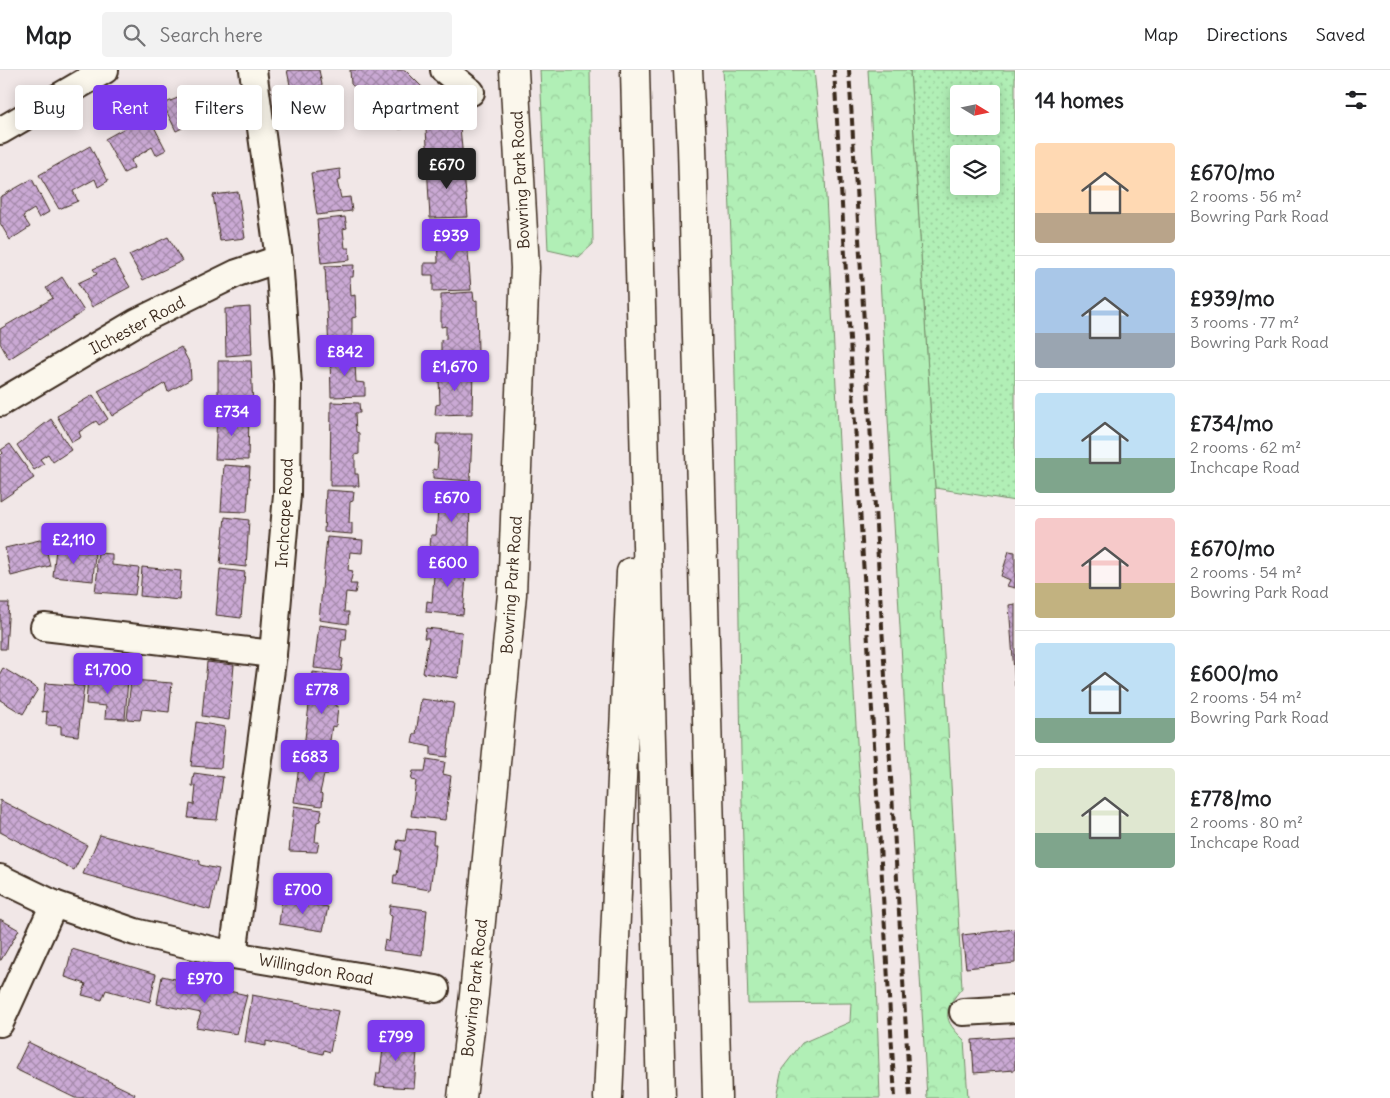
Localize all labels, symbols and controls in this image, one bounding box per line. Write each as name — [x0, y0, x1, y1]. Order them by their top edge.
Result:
search box — [102, 12, 452, 57]
text: Map — [25, 20, 72, 50]
icon: search — [120, 21, 148, 49]
text: Search here — [160, 23, 263, 47]
text: Map — [1143, 23, 1178, 46]
text: Directions — [1206, 23, 1288, 46]
text: Saved — [1316, 23, 1365, 46]
chip: Buy — [15, 85, 83, 130]
chip: Rent — [93, 85, 167, 130]
chip: Filters — [177, 85, 262, 130]
chip: New — [272, 85, 344, 130]
chip: Apartment — [354, 85, 477, 130]
north arrow — [950, 85, 1000, 135]
map controls — [950, 85, 1000, 195]
icon: filters — [1342, 86, 1370, 114]
text: 14 homes — [1035, 87, 1124, 114]
street label: Bowring Park Road — [506, 110, 534, 250]
button: layers — [950, 145, 1000, 195]
pin: £670 — [417, 148, 477, 190]
text: £670 — [429, 154, 465, 174]
text: £670/mo — [1190, 159, 1275, 186]
icon: home — [1075, 163, 1135, 223]
text: 2 rooms · 56 m² — [1190, 186, 1302, 206]
text: Bowring Park Road — [1190, 206, 1329, 226]
pin: £939 — [421, 218, 481, 261]
text: £939 — [433, 225, 469, 245]
text: £939/mo — [1190, 285, 1275, 312]
icon: home — [1075, 288, 1135, 348]
street label: Ilchester Road — [86, 291, 188, 359]
text: 3 rooms · 77 m² — [1190, 312, 1299, 332]
text: Bowring Park Road — [1190, 332, 1329, 352]
pin: £842 — [315, 334, 375, 377]
text: £842 — [327, 341, 363, 361]
pin: £1,670 — [414, 350, 496, 392]
text: £1,670 — [432, 356, 478, 376]
pin: £734 — [202, 394, 262, 437]
text: £734 — [215, 401, 249, 421]
text: £734/mo — [1190, 410, 1273, 437]
icon: home — [1075, 413, 1135, 473]
text: 2 rooms · 62 m² — [1190, 437, 1301, 457]
text: Inchcape Road — [1190, 457, 1300, 477]
street label: Inchcape Road — [271, 458, 297, 568]
pin: £670 — [422, 480, 482, 523]
text: £670 — [434, 487, 470, 507]
street label: Bowring Park Road — [496, 515, 526, 655]
pin: £2,110 — [33, 522, 115, 565]
text: £2,110 — [52, 529, 96, 549]
text: £670/mo — [1190, 535, 1275, 562]
icon: home — [1075, 538, 1135, 598]
pin: £600 — [418, 546, 478, 588]
text: £600 — [429, 552, 467, 572]
text: 2 rooms · 54 m² — [1190, 562, 1302, 582]
text: Bowring Park Road — [1190, 582, 1329, 602]
pin: £1,700 — [67, 652, 149, 695]
text: £1,700 — [85, 659, 132, 679]
text: £600/mo — [1190, 660, 1278, 687]
icon: home — [1075, 663, 1135, 723]
pin: £778 — [292, 672, 352, 715]
text: £778 — [305, 679, 339, 699]
text: 2 rooms · 54 m² — [1190, 687, 1302, 707]
text: Bowring Park Road — [1190, 707, 1329, 727]
pin: £683 — [280, 740, 340, 782]
text: £683 — [292, 746, 328, 766]
text: £778/mo — [1190, 785, 1272, 812]
icon: home — [1075, 788, 1135, 848]
text: 2 rooms · 80 m² — [1190, 812, 1303, 832]
text: Inchcape Road — [1190, 832, 1300, 852]
pin: £700 — [273, 872, 333, 915]
text: £700 — [284, 879, 322, 899]
street label: Bowring Park Road — [457, 918, 491, 1058]
street label: Willingdon Road — [257, 949, 375, 989]
pin: £970 — [175, 962, 235, 1004]
text: £970 — [187, 968, 223, 988]
pin: £799 — [366, 1020, 426, 1062]
text: £799 — [379, 1026, 413, 1046]

